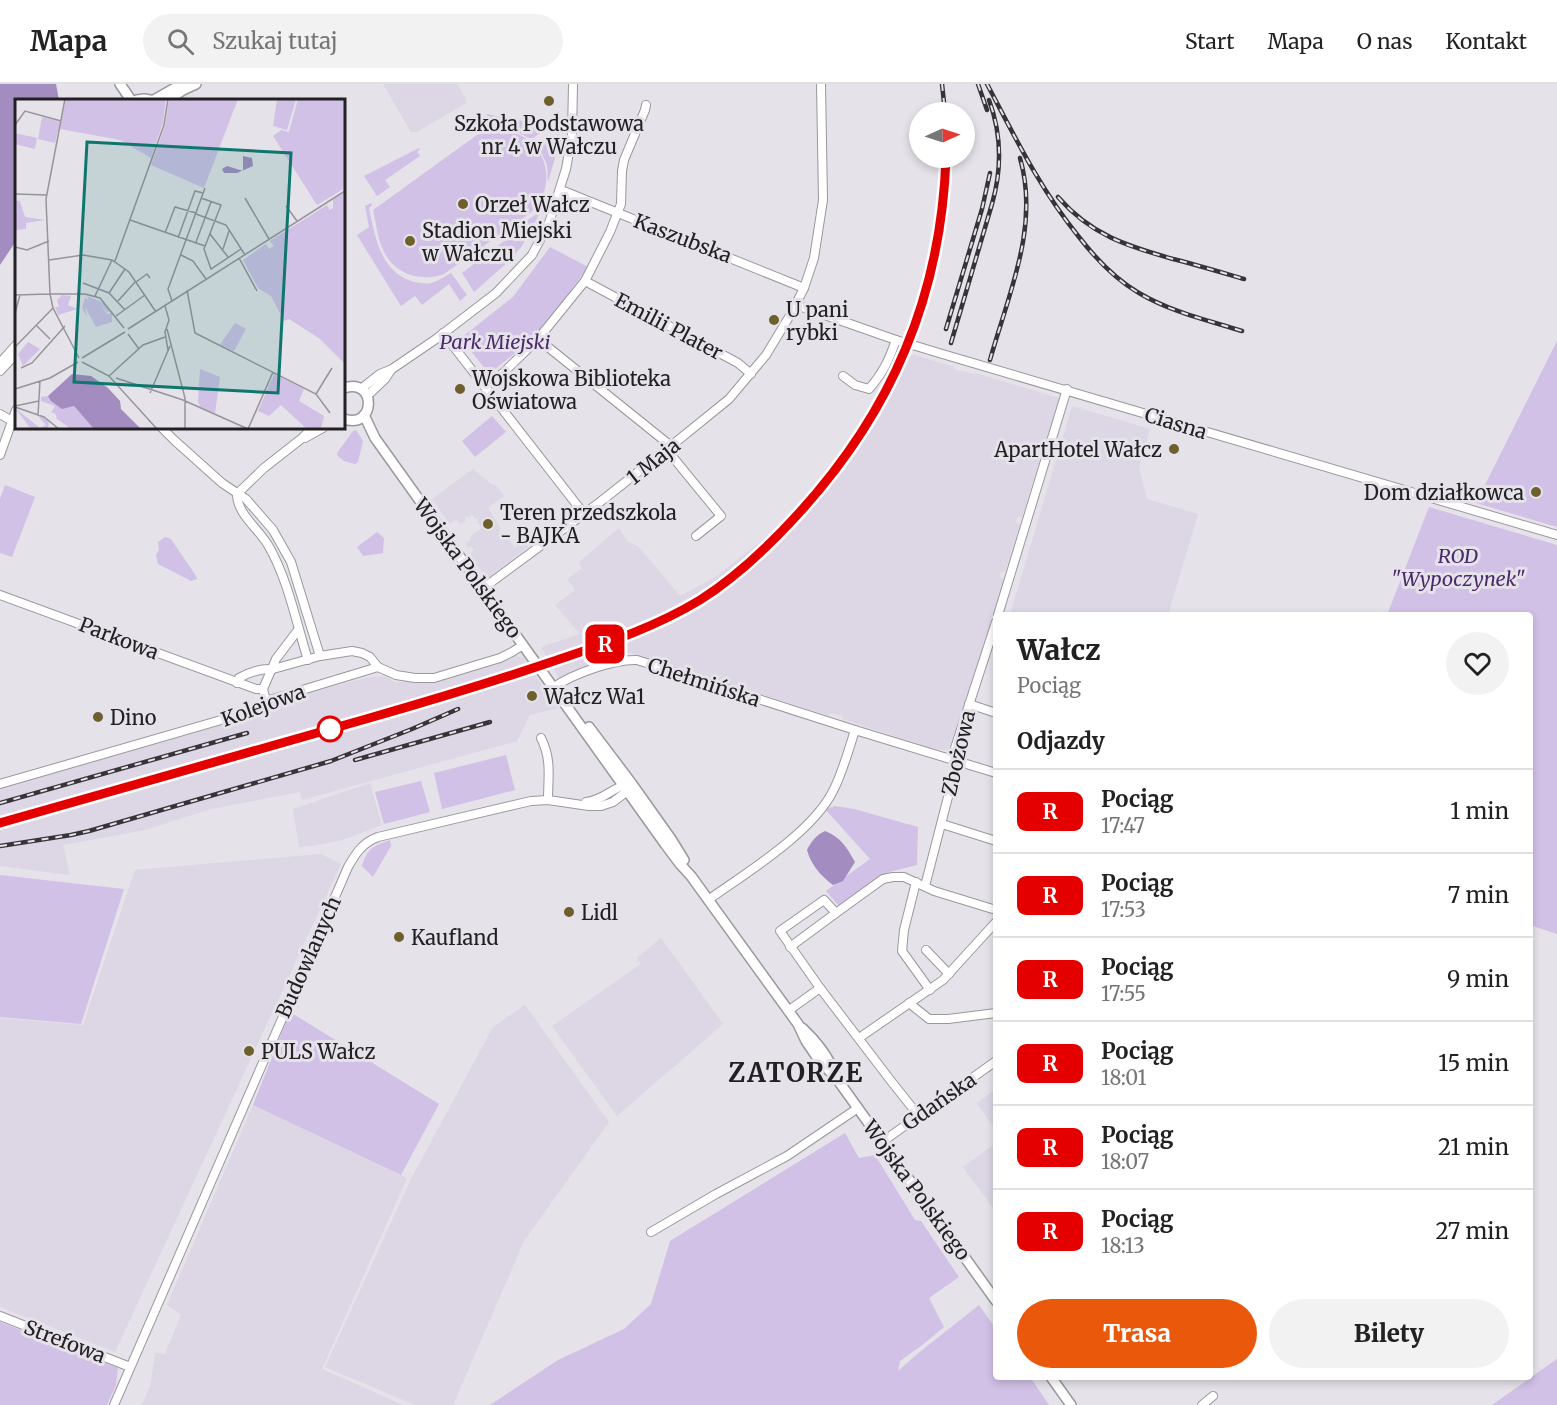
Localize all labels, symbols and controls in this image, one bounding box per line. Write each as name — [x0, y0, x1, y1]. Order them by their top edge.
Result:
search box — [143, 14, 563, 68]
text: Mapa — [30, 23, 107, 59]
icon: search — [164, 25, 197, 58]
text: Szukaj tutaj — [212, 27, 338, 55]
text: Start — [1185, 28, 1234, 55]
text: Mapa — [1267, 28, 1324, 55]
text: O nas — [1357, 28, 1412, 55]
text: Kontakt — [1445, 28, 1527, 55]
marker: Szkoła Podstawowa nr 4 w Wałczu — [542, 94, 556, 108]
inset map — [15, 99, 345, 429]
north arrow — [909, 102, 975, 168]
map controls — [909, 102, 975, 168]
place label: Szkoła Podstawowa nr 4 w Wałczu — [454, 111, 644, 159]
place label: Orzeł Wałcz — [475, 192, 590, 217]
marker: Orzeł Wałcz — [456, 197, 470, 211]
street label: Kaszubska — [630, 208, 736, 268]
place label: Stadion Miejski w Wałczu — [421, 218, 572, 266]
marker: Stadion Miejski w Wałczu — [403, 234, 417, 248]
street label: Emilii Plater — [611, 287, 727, 365]
place label: U pani rybki — [786, 297, 848, 345]
marker: U pani rybki — [767, 313, 781, 327]
park label: Park Miejski — [439, 329, 551, 354]
place label: Wojskowa Biblioteka Oświatowa — [471, 366, 671, 414]
marker: Wojskowa Biblioteka Oświatowa — [453, 382, 467, 396]
street label: Ciasna — [1142, 402, 1210, 444]
street label: 1 Maja — [621, 432, 685, 490]
place label: ApartHotel Wałcz — [993, 437, 1162, 462]
marker: ApartHotel Wałcz — [1167, 442, 1181, 456]
place label: Dom działkowca — [1364, 480, 1524, 505]
marker: Dom działkowca — [1529, 485, 1543, 499]
street label: Wojska Polskiego — [408, 492, 527, 643]
place label: Teren przedszkola - BAJKA — [500, 500, 677, 548]
marker: Teren przedszkola - BAJKA — [481, 517, 495, 531]
park label: ROD "Wypoczynek" — [1391, 543, 1525, 591]
street label: Parkowa — [76, 611, 163, 665]
line badge: R — [586, 624, 624, 664]
text: R — [597, 631, 613, 658]
text: Wałcz — [1017, 632, 1101, 668]
button: heart — [1446, 632, 1509, 695]
street label: Chełmińska — [645, 652, 764, 712]
text: Pociąg — [1017, 673, 1081, 698]
street label: Kolejowa — [218, 678, 309, 732]
place label: Wałcz Wa1 — [543, 684, 645, 709]
marker: Wałcz Wa1 — [525, 689, 539, 703]
place label: Dino — [110, 705, 157, 730]
street label: Zbożowa — [936, 708, 980, 798]
marker: Dino — [91, 710, 105, 724]
unlabelled marker — [317, 716, 343, 742]
text: Odjazdy — [1017, 727, 1105, 755]
text: Pociąg — [1101, 785, 1174, 813]
text: 1 min — [1450, 797, 1509, 825]
text: R — [1042, 798, 1058, 825]
text: 17:47 — [1101, 813, 1145, 838]
text: Pociąg — [1101, 869, 1174, 897]
text: 7 min — [1448, 881, 1509, 909]
text: R — [1042, 882, 1058, 909]
street label: Budowlanych — [270, 892, 346, 1022]
text: 17:53 — [1101, 897, 1146, 922]
place label: Lidl — [581, 900, 618, 925]
marker: Lidl — [562, 905, 576, 919]
place label: Kaufland — [411, 925, 499, 950]
marker: Kaufland — [392, 930, 406, 944]
text: Pociąg — [1101, 953, 1174, 981]
text: 9 min — [1447, 965, 1509, 993]
text: R — [1042, 966, 1058, 993]
text: 17:55 — [1101, 981, 1146, 1006]
text: Pociąg — [1101, 1037, 1174, 1065]
place label: PULS Wałcz — [261, 1039, 375, 1064]
marker: PULS Wałcz — [242, 1044, 256, 1058]
text: 15 min — [1438, 1049, 1509, 1077]
text: R — [1042, 1050, 1058, 1077]
district label: ZATORZE — [728, 1056, 864, 1089]
text: 18:01 — [1101, 1065, 1147, 1090]
street label: Gdańska — [897, 1066, 981, 1135]
street label: Wojska Polskiego — [857, 1114, 976, 1265]
text: Pociąg — [1101, 1121, 1174, 1149]
text: 21 min — [1438, 1133, 1509, 1161]
text: R — [1042, 1134, 1058, 1161]
text: 18:07 — [1101, 1149, 1149, 1174]
text: Pociąg — [1101, 1205, 1174, 1233]
text: 27 min — [1435, 1217, 1509, 1245]
text: R — [1042, 1218, 1058, 1245]
text: 18:13 — [1101, 1233, 1145, 1258]
button: Trasa — [1017, 1299, 1257, 1368]
button: Bilety — [1269, 1299, 1509, 1368]
street label: Strefowa — [21, 1314, 109, 1368]

